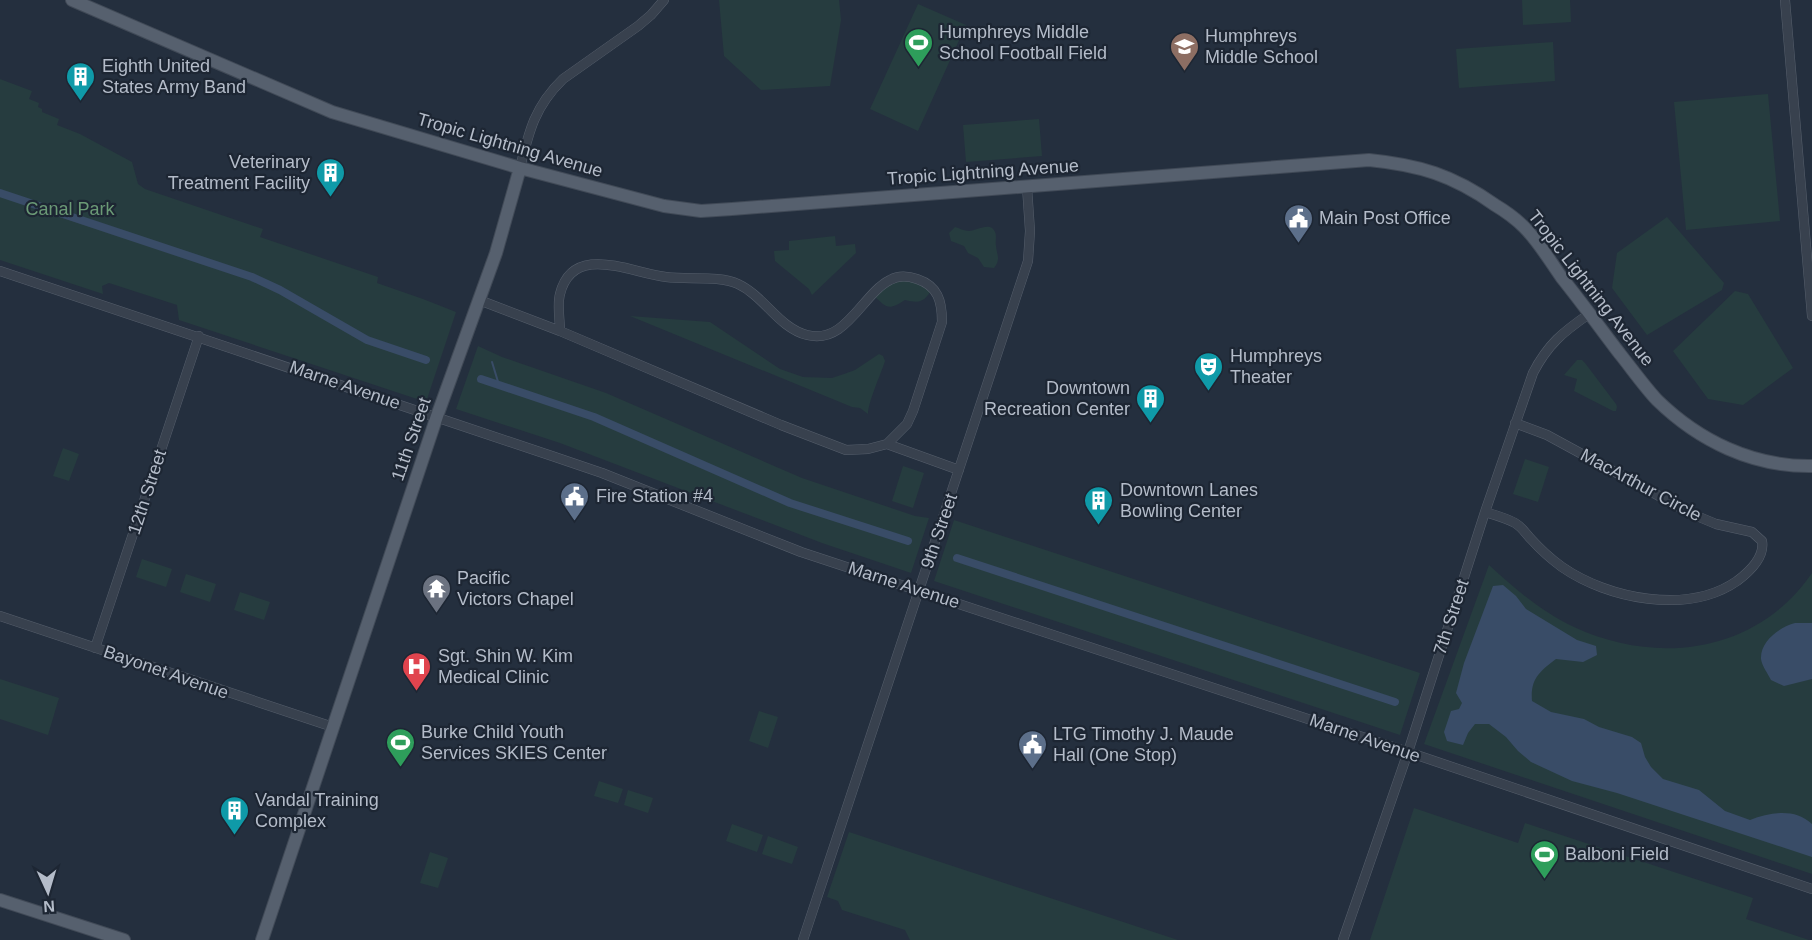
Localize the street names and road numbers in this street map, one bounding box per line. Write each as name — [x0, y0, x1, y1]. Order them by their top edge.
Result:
street label: Tropic Lightning Avenue — [415, 109, 605, 181]
street label: Tropic Lightning Avenue — [886, 155, 1080, 189]
street label: Tropic Lightning Avenue — [1524, 206, 1658, 370]
street label: Marne Avenue — [287, 357, 403, 413]
street label: 11th Street — [387, 395, 435, 483]
street label: MacArthur Circle — [1577, 445, 1705, 525]
street label: 12th Street — [124, 447, 170, 537]
street label: 9th Street — [917, 491, 961, 571]
street label: Marne Avenue — [846, 558, 962, 612]
street label: 7th Street — [1429, 577, 1473, 657]
street label: Bayonet Avenue — [101, 641, 231, 703]
street label: Marne Avenue — [1307, 710, 1423, 766]

